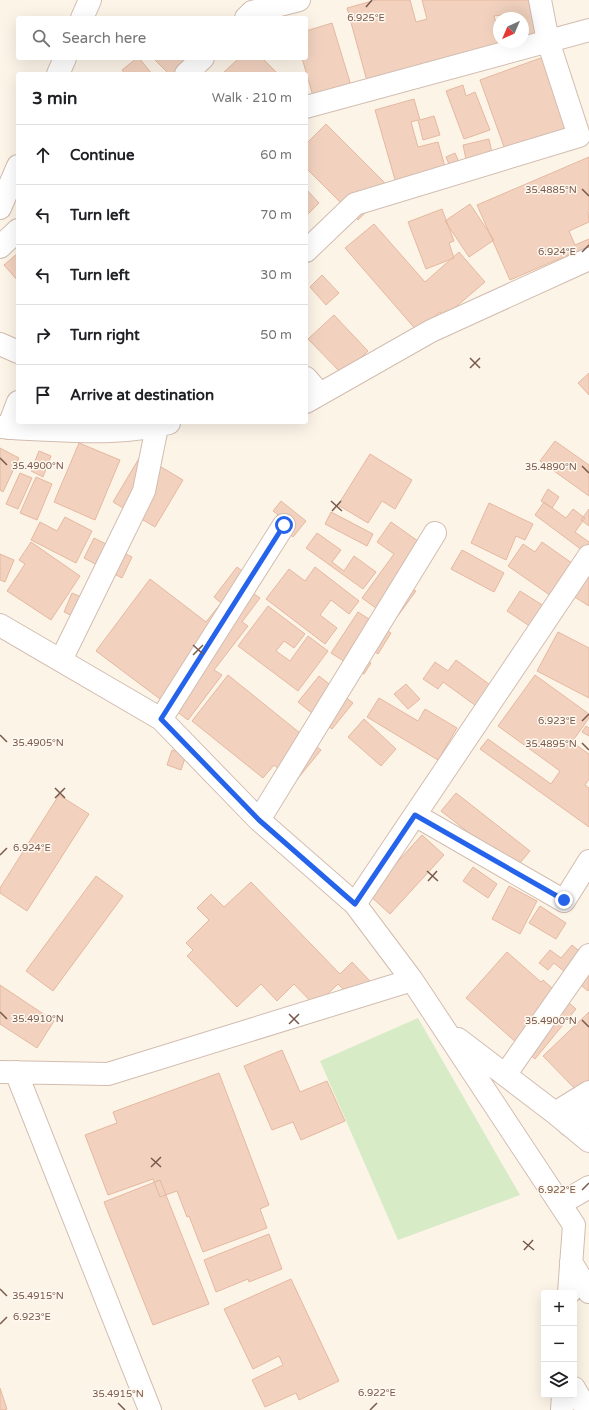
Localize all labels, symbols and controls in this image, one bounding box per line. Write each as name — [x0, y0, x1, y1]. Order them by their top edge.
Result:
text: 6.925°E — [347, 12, 385, 24]
north arrow — [493, 12, 529, 48]
search box — [16, 16, 308, 60]
icon: search — [30, 27, 52, 49]
text: Search here — [62, 29, 146, 47]
text: 3 min — [32, 88, 77, 109]
text: Walk · 210 m — [212, 90, 292, 106]
icon: ahead — [32, 144, 54, 166]
text: Continue — [70, 146, 134, 164]
text: 60 m — [260, 147, 292, 163]
text: 35.4885°N — [525, 184, 577, 196]
icon: left — [32, 204, 54, 226]
text: Turn left — [70, 206, 130, 224]
text: 70 m — [260, 207, 292, 223]
text: 6.924°E — [538, 246, 576, 258]
icon: left — [32, 264, 54, 286]
text: Turn left — [70, 266, 130, 284]
text: 30 m — [260, 267, 292, 283]
icon: right — [32, 324, 54, 346]
text: Turn right — [70, 326, 140, 344]
text: 50 m — [260, 327, 292, 343]
icon: arrive — [32, 384, 54, 406]
text: Arrive at destination — [70, 386, 214, 404]
text: 35.4900°N — [12, 460, 64, 472]
text: 35.4890°N — [525, 461, 577, 473]
route start — [275, 516, 293, 534]
text: 6.923°E — [538, 715, 576, 727]
text: 35.4905°N — [12, 737, 64, 749]
text: 35.4895°N — [525, 738, 577, 750]
text: 6.924°E — [13, 842, 51, 854]
route end — [555, 891, 573, 909]
text: 35.4910°N — [12, 1013, 64, 1025]
text: 35.4900°N — [525, 1015, 577, 1027]
text: 6.922°E — [538, 1184, 576, 1196]
text: 35.4915°N — [12, 1290, 64, 1302]
map controls — [541, 1290, 577, 1398]
button: + — [541, 1290, 577, 1326]
text: 6.923°E — [13, 1311, 51, 1323]
button: − — [541, 1326, 577, 1362]
button: layers — [541, 1362, 577, 1398]
text: 6.922°E — [358, 1387, 396, 1399]
text: 35.4915°N — [92, 1388, 144, 1400]

